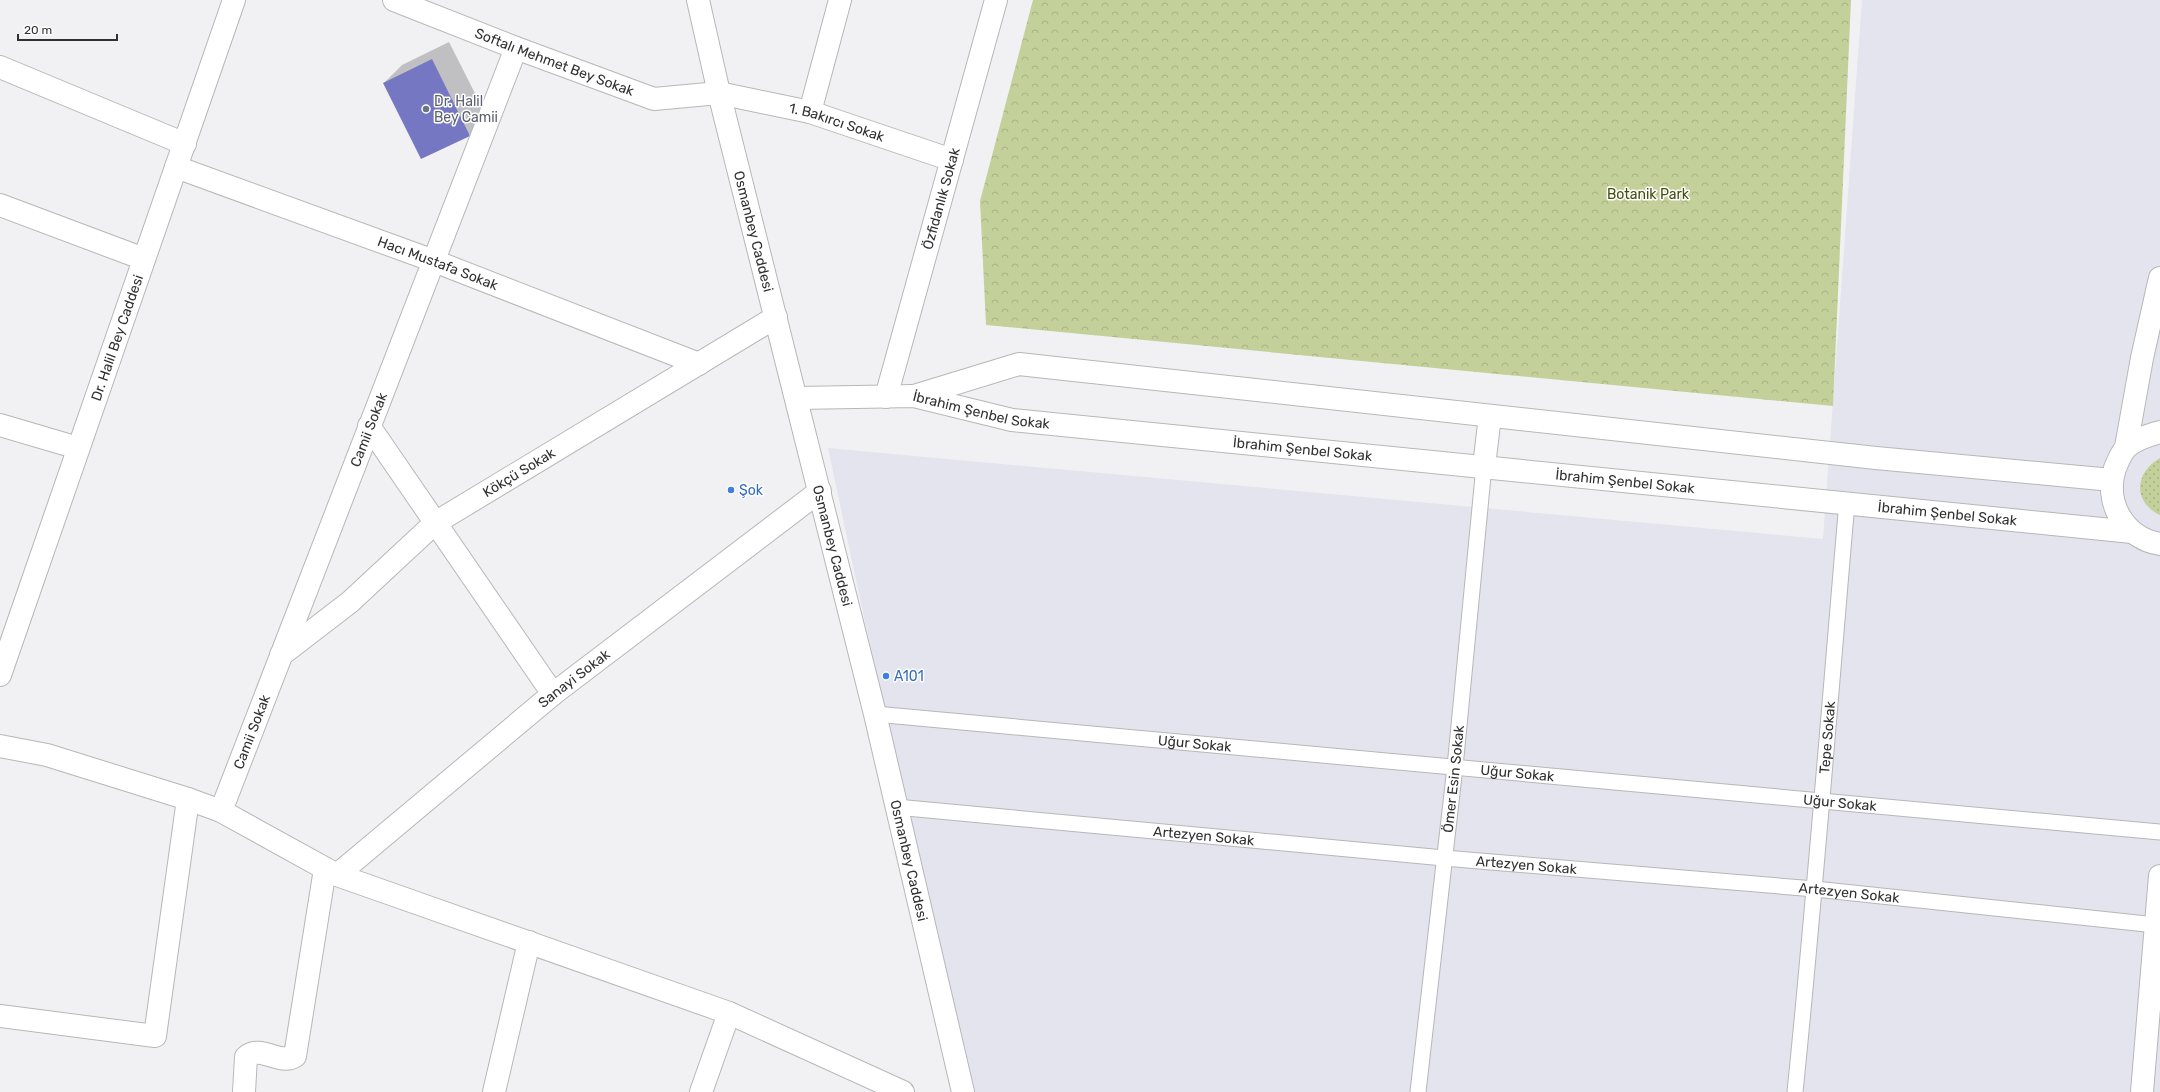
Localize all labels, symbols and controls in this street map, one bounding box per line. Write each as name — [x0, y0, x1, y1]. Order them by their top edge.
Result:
scale bar — [18, 16, 117, 42]
text: 20 m — [24, 23, 52, 37]
street label: Softalı Mehmet Bey Sokak — [472, 24, 637, 100]
place label: Dr. Halil Bey Camii — [434, 93, 498, 126]
street label: 1. Bakırcı Sokak — [788, 99, 887, 145]
marker: Dr. Halil Bey Camii — [421, 104, 431, 114]
street label: Özfidanlık Sokak — [919, 145, 963, 251]
street label: Osmanbey Caddesi — [730, 169, 777, 294]
park label: Botanik Park — [1607, 186, 1690, 203]
street label: Hacı Mustafa Sokak — [375, 233, 501, 294]
street label: Dr. Halil Bey Caddesi — [87, 272, 147, 403]
street label: İbrahim Şenbel Sokak — [911, 388, 1051, 432]
street label: Camii Sokak — [346, 389, 391, 469]
street label: İbrahim Şenbel Sokak — [1232, 434, 1374, 465]
street label: Kökçü Sokak — [480, 444, 559, 501]
street label: İbrahim Şenbel Sokak — [1555, 466, 1696, 497]
place label: Şok — [739, 482, 764, 499]
street label: Osmanbey Caddesi — [809, 483, 856, 608]
marker: Şok — [726, 485, 736, 495]
street label: İbrahim Şenbel Sokak — [1877, 498, 2019, 529]
street label: Sanayi Sokak — [535, 645, 614, 711]
place label: A101 — [894, 668, 924, 685]
marker: A101 — [881, 671, 891, 681]
street label: Camii Sokak — [230, 691, 274, 771]
street label: Tepe Sokak — [1816, 700, 1839, 775]
street label: Ömer Esin Sokak — [1439, 724, 1468, 834]
street label: Uğur Sokak — [1157, 732, 1233, 755]
street label: Uğur Sokak — [1480, 761, 1556, 785]
street label: Uğur Sokak — [1802, 791, 1878, 815]
street label: Osmanbey Caddesi — [887, 798, 931, 923]
street label: Artezyen Sokak — [1152, 822, 1256, 849]
street label: Artezyen Sokak — [1475, 852, 1578, 878]
street label: Artezyen Sokak — [1798, 879, 1901, 906]

